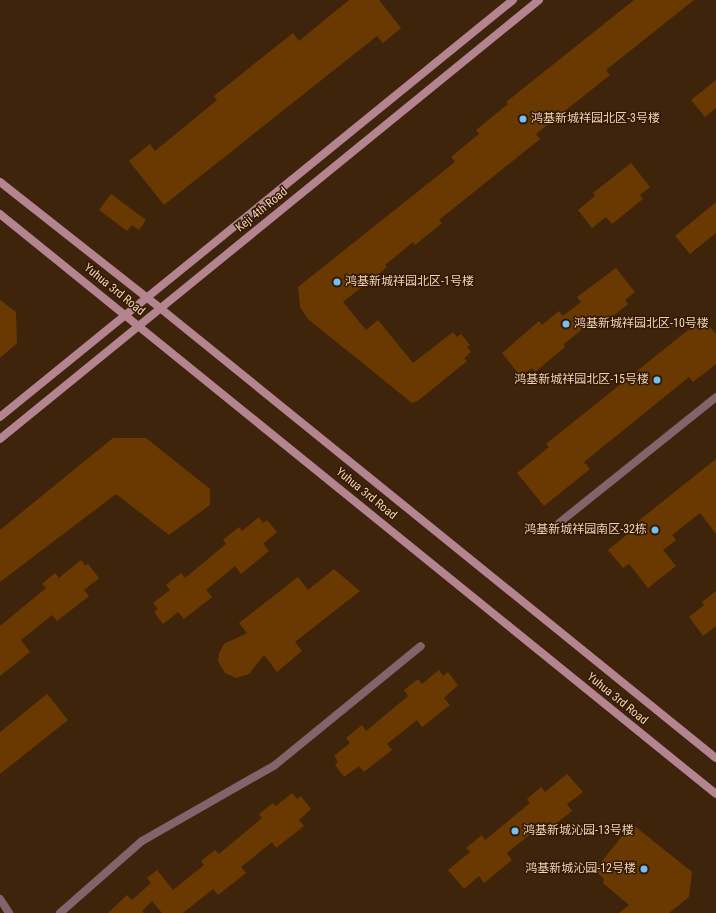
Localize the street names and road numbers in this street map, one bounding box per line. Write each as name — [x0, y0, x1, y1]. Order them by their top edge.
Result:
street label: Keji 4th Road — [233, 185, 291, 235]
street label: Yuhua 3rd Road — [81, 261, 147, 319]
street label: Yuhua 3rd Road — [333, 465, 399, 523]
street label: Yuhua 3rd Road — [584, 670, 650, 728]

